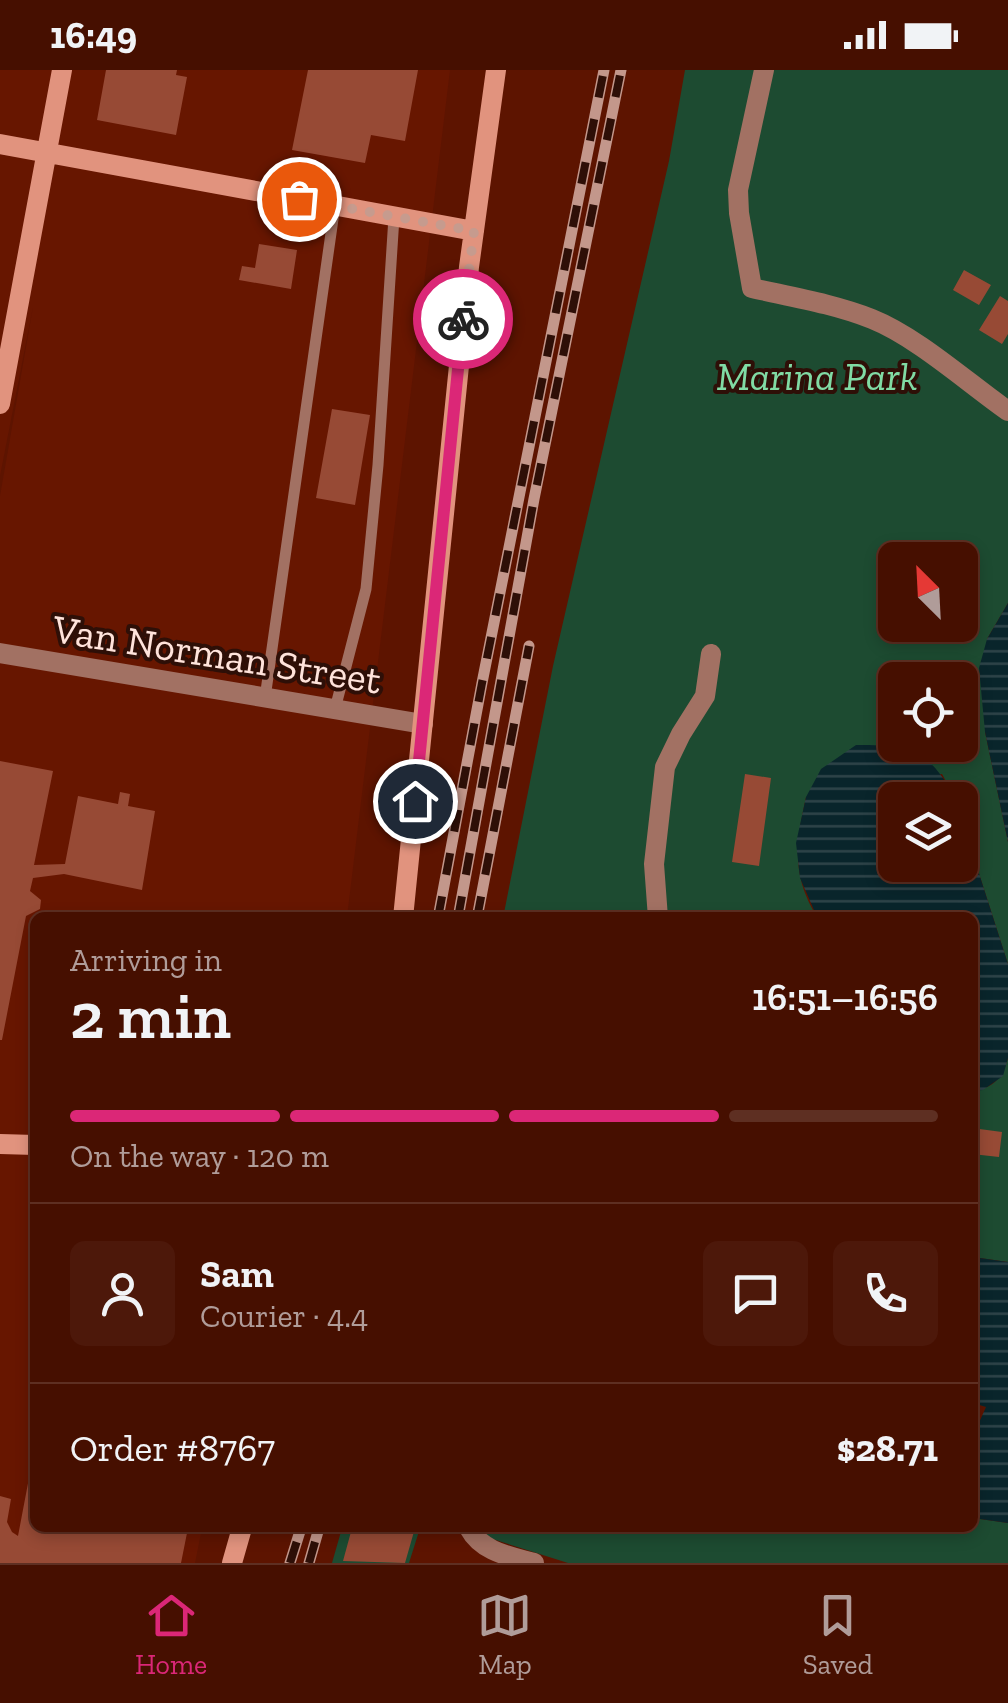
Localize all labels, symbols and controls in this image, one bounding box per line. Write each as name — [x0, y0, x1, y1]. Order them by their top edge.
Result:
text: 16:49 — [50, 12, 137, 58]
pin — [257, 157, 342, 242]
icon: bag — [272, 172, 327, 227]
courier — [413, 269, 513, 369]
icon: bike — [436, 292, 491, 347]
park label: Marina Park — [717, 352, 918, 400]
north arrow — [878, 542, 978, 642]
map controls — [878, 542, 978, 882]
street label: Van Norman Street — [48, 604, 385, 704]
button: locate — [878, 662, 978, 762]
pin — [373, 759, 458, 844]
icon: home — [388, 774, 443, 829]
button: layers — [878, 782, 978, 882]
text: Arriving in — [70, 941, 222, 979]
text: 16:51–16:56 — [752, 974, 938, 1020]
text: 2 min — [70, 977, 231, 1055]
text: On the way · 120 m — [70, 1137, 329, 1175]
button: person — [70, 1241, 175, 1346]
button: chat — [703, 1241, 808, 1346]
button: phone — [833, 1241, 938, 1346]
text: Sam — [200, 1251, 274, 1297]
text: Courier · 4.4 — [200, 1297, 368, 1335]
text: Order #8767 — [70, 1425, 275, 1471]
text: $28.71 — [837, 1425, 938, 1471]
tab: Home — [135, 1588, 207, 1681]
tab: Map — [477, 1588, 532, 1681]
tab: Saved — [803, 1588, 873, 1681]

